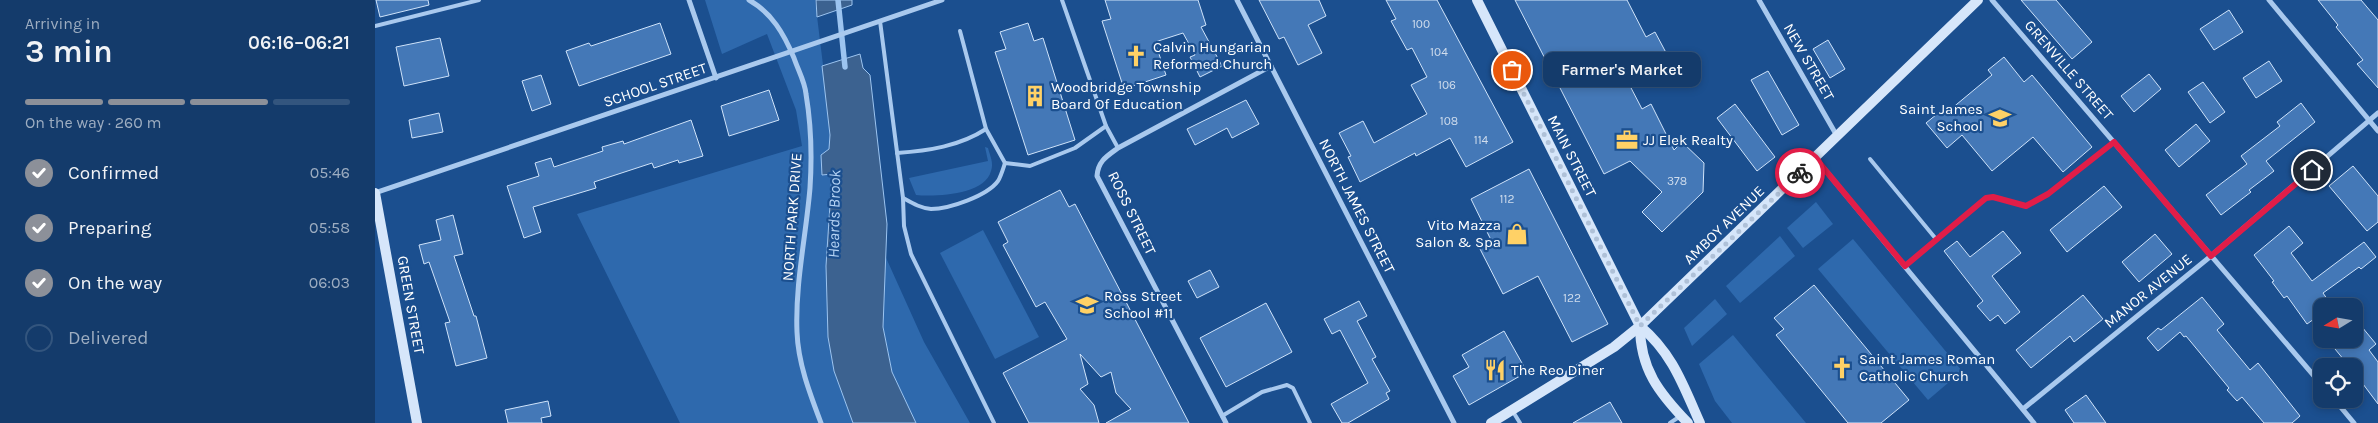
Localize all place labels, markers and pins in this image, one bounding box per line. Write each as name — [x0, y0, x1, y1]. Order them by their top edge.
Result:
place label: Calvin Hungarian Reformed Church — [1153, 38, 1272, 73]
church icon: Calvin Hungarian Reformed Church — [1123, 43, 1149, 69]
pin — [1491, 49, 1533, 91]
callout: Farmer's Market — [1542, 52, 1699, 88]
place label: Woodbridge Township Board Of Education — [1051, 78, 1201, 113]
building icon: Woodbridge Township Board Of Education — [1022, 83, 1048, 109]
place label: Saint James School — [1899, 100, 1983, 135]
school or university icon: Saint James School — [1987, 105, 2013, 131]
office icon: JJ Elek Realty — [1614, 127, 1640, 153]
place label: JJ Elek Realty — [1643, 131, 1733, 149]
pin — [2291, 149, 2333, 191]
place label: Vito Mazza Salon & Spa — [1415, 216, 1501, 251]
shop icon: Vito Mazza Salon & Spa — [1504, 221, 1530, 247]
place label: Ross Street School #11 — [1104, 287, 1182, 322]
school or university icon: Ross Street School #11 — [1074, 292, 1100, 318]
place label: Saint James Roman Catholic Church — [1859, 350, 1995, 385]
church icon: Saint James Roman Catholic Church — [1829, 355, 1855, 381]
restaurant icon: The Reo Diner — [1482, 357, 1508, 383]
place label: The Reo Diner — [1511, 361, 1605, 379]

